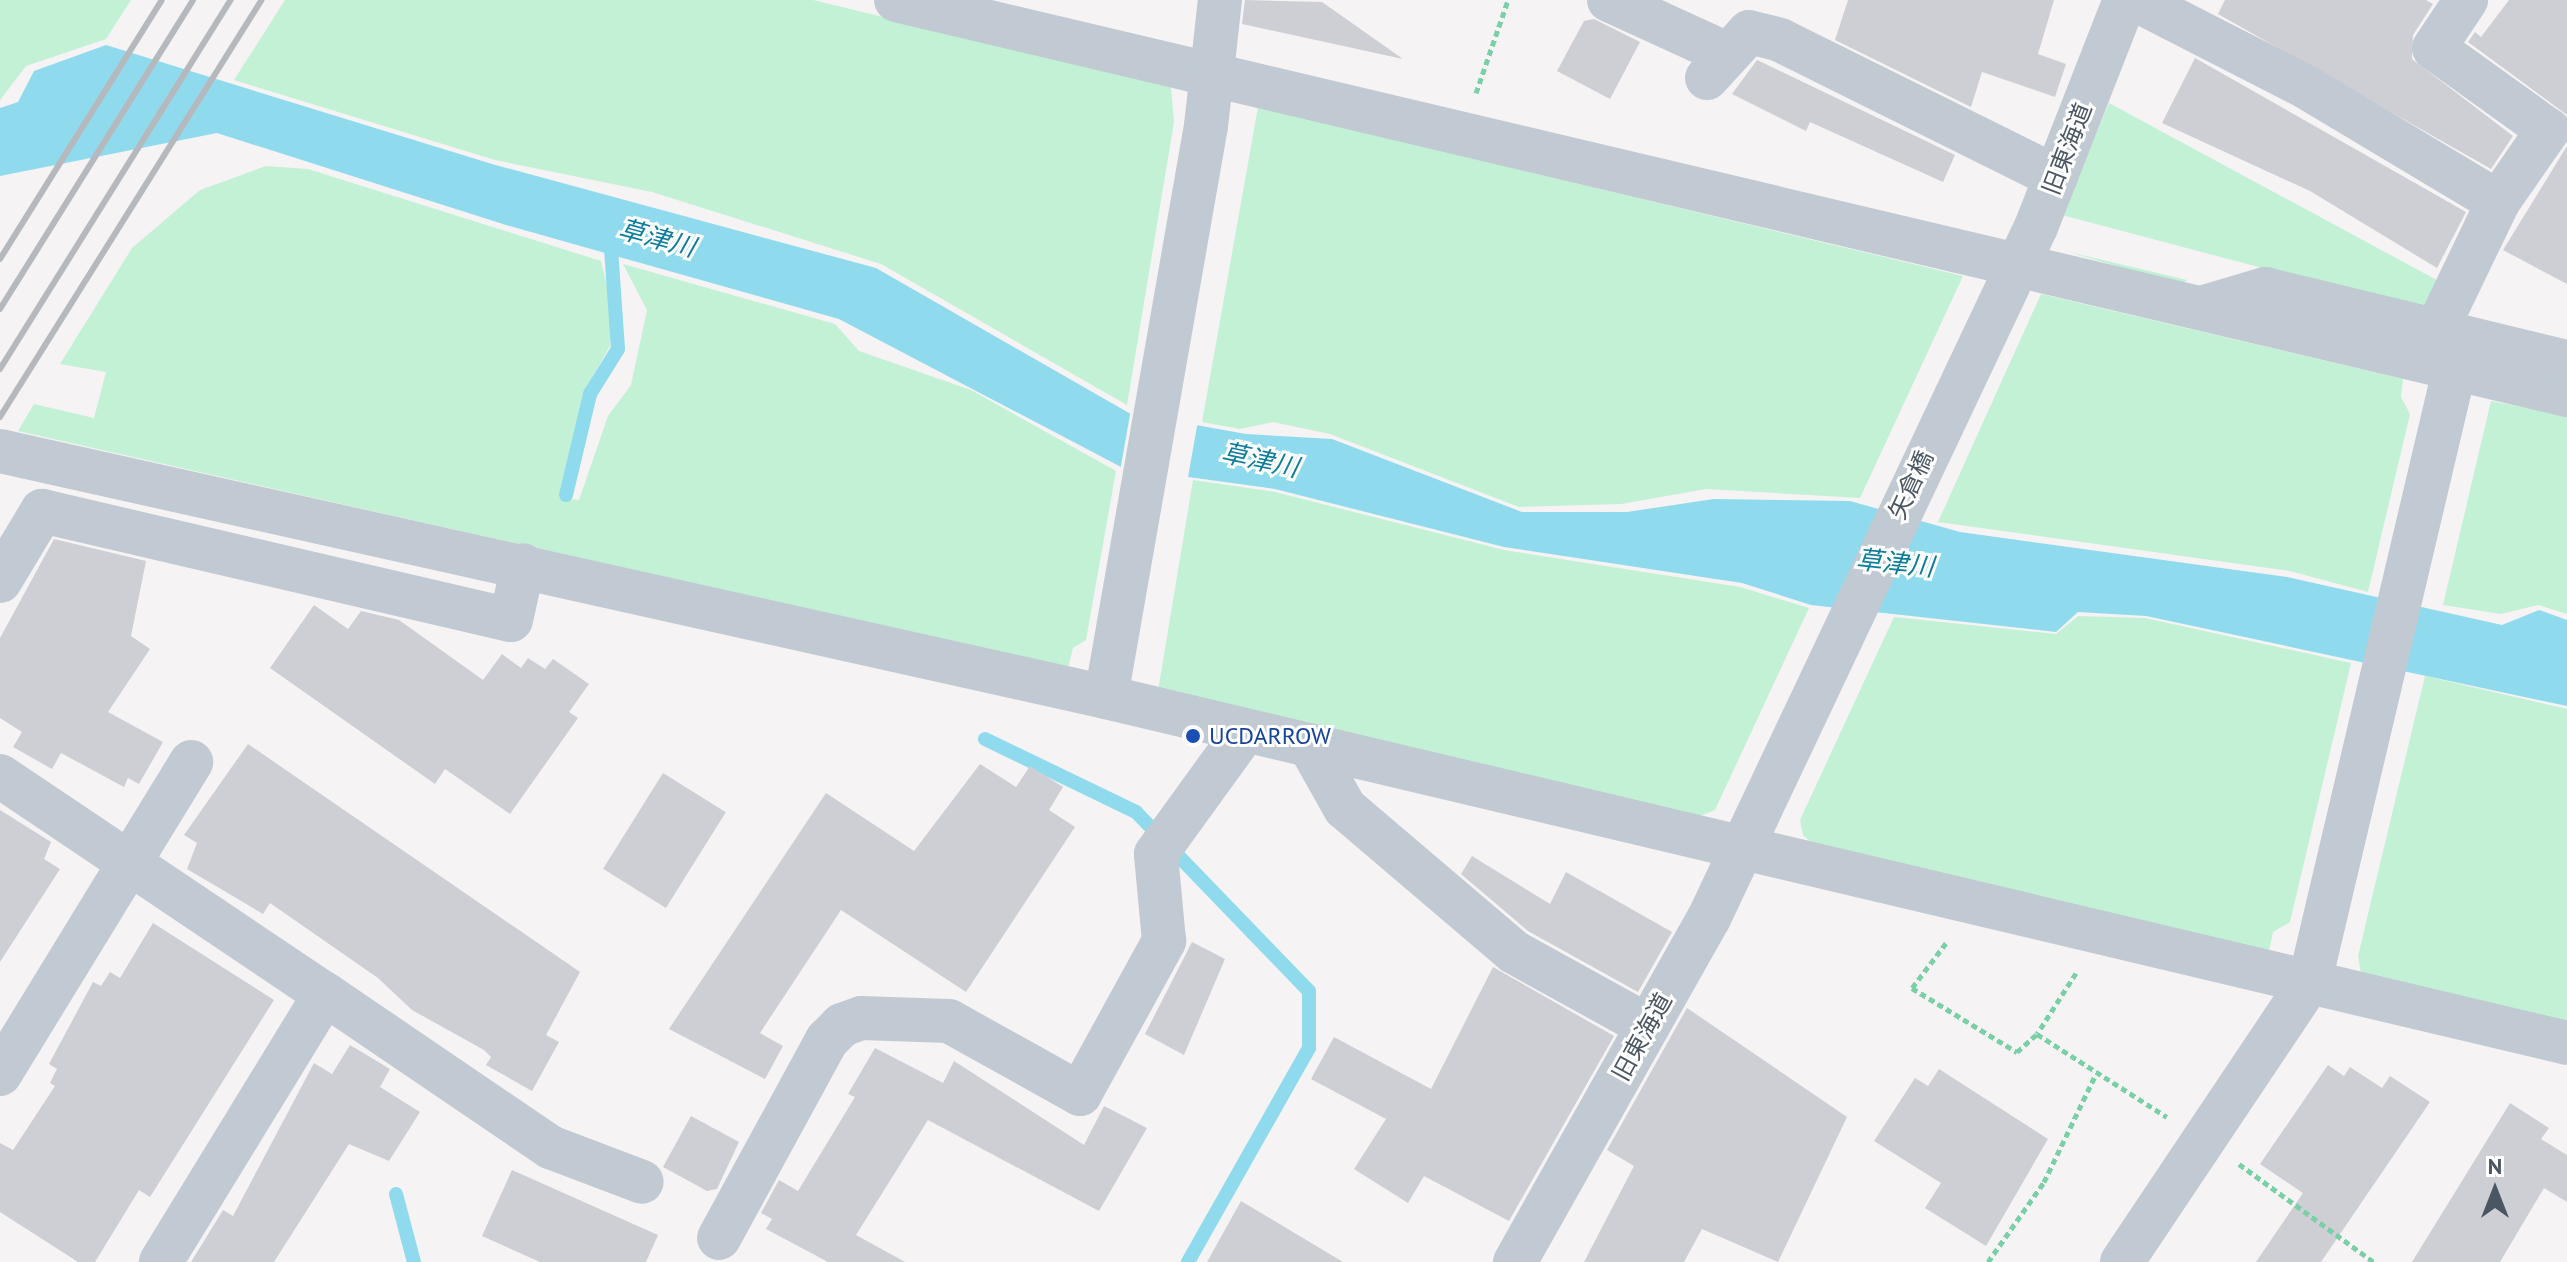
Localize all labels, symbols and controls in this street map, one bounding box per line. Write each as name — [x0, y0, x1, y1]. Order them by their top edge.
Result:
street label: 旧東海道 — [2036, 99, 2098, 199]
water label: 草津川 — [615, 213, 699, 263]
water label: 草津川 — [1219, 437, 1301, 483]
street label: 矢倉橋 — [1883, 446, 1939, 524]
water label: 草津川 — [1855, 543, 1935, 583]
place label: UCDARROW — [1209, 722, 1331, 750]
marker: UCDARROW — [1184, 727, 1202, 745]
street label: 旧東海道 — [1606, 988, 1678, 1086]
north arrow — [2455, 1150, 2535, 1230]
text: N — [2488, 1152, 2502, 1180]

